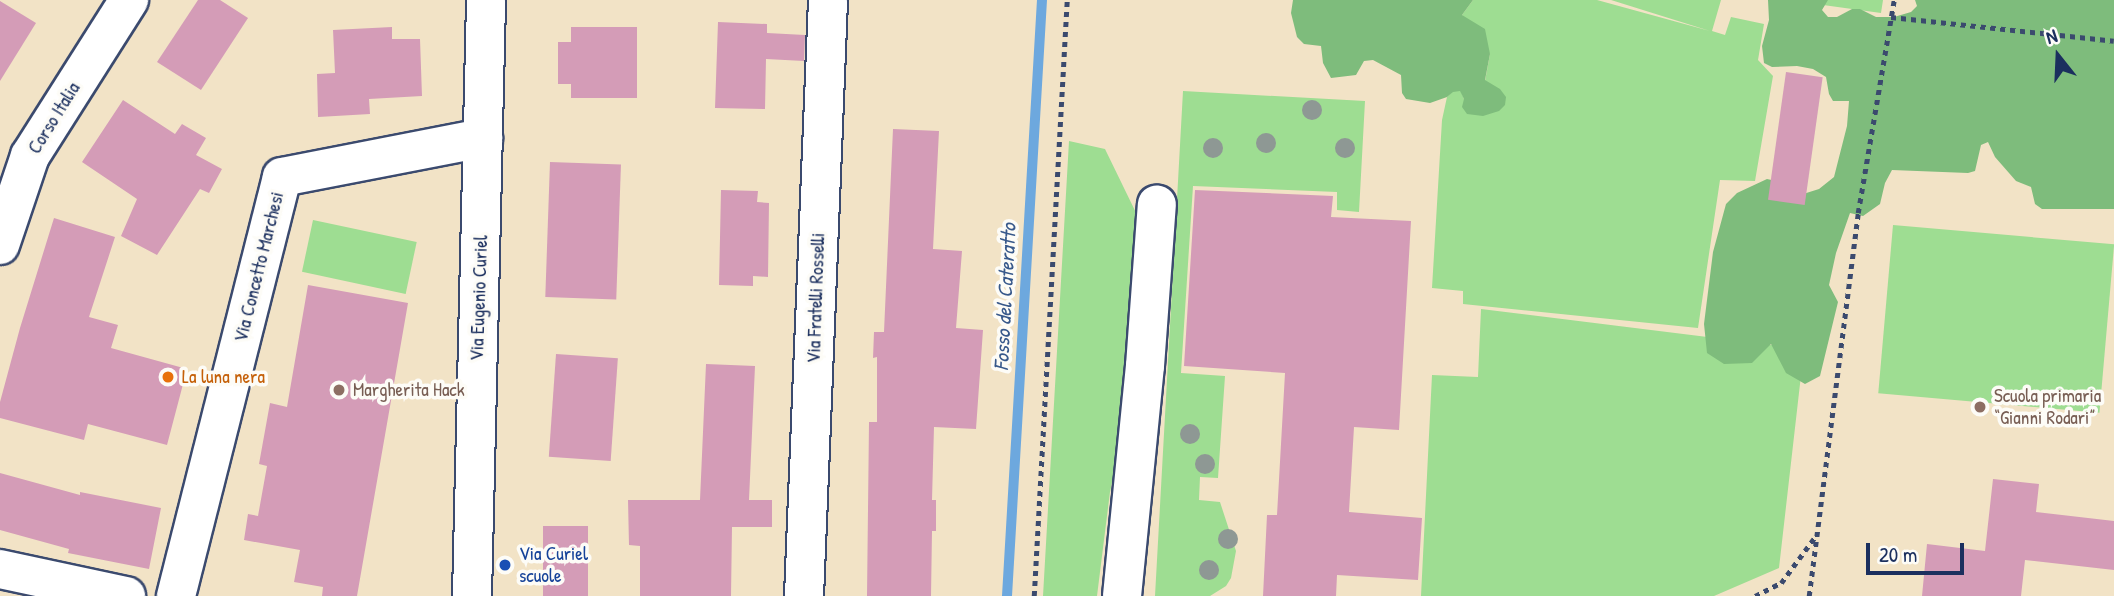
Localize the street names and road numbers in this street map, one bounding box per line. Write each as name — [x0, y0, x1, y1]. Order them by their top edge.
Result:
street label: Corso Italia — [23, 78, 85, 158]
street label: Via Concetto Marchesi — [229, 190, 289, 344]
street label: Via Fratelli Rosselli — [802, 232, 830, 364]
street label: Via Eugenio Curiel — [465, 235, 493, 361]

